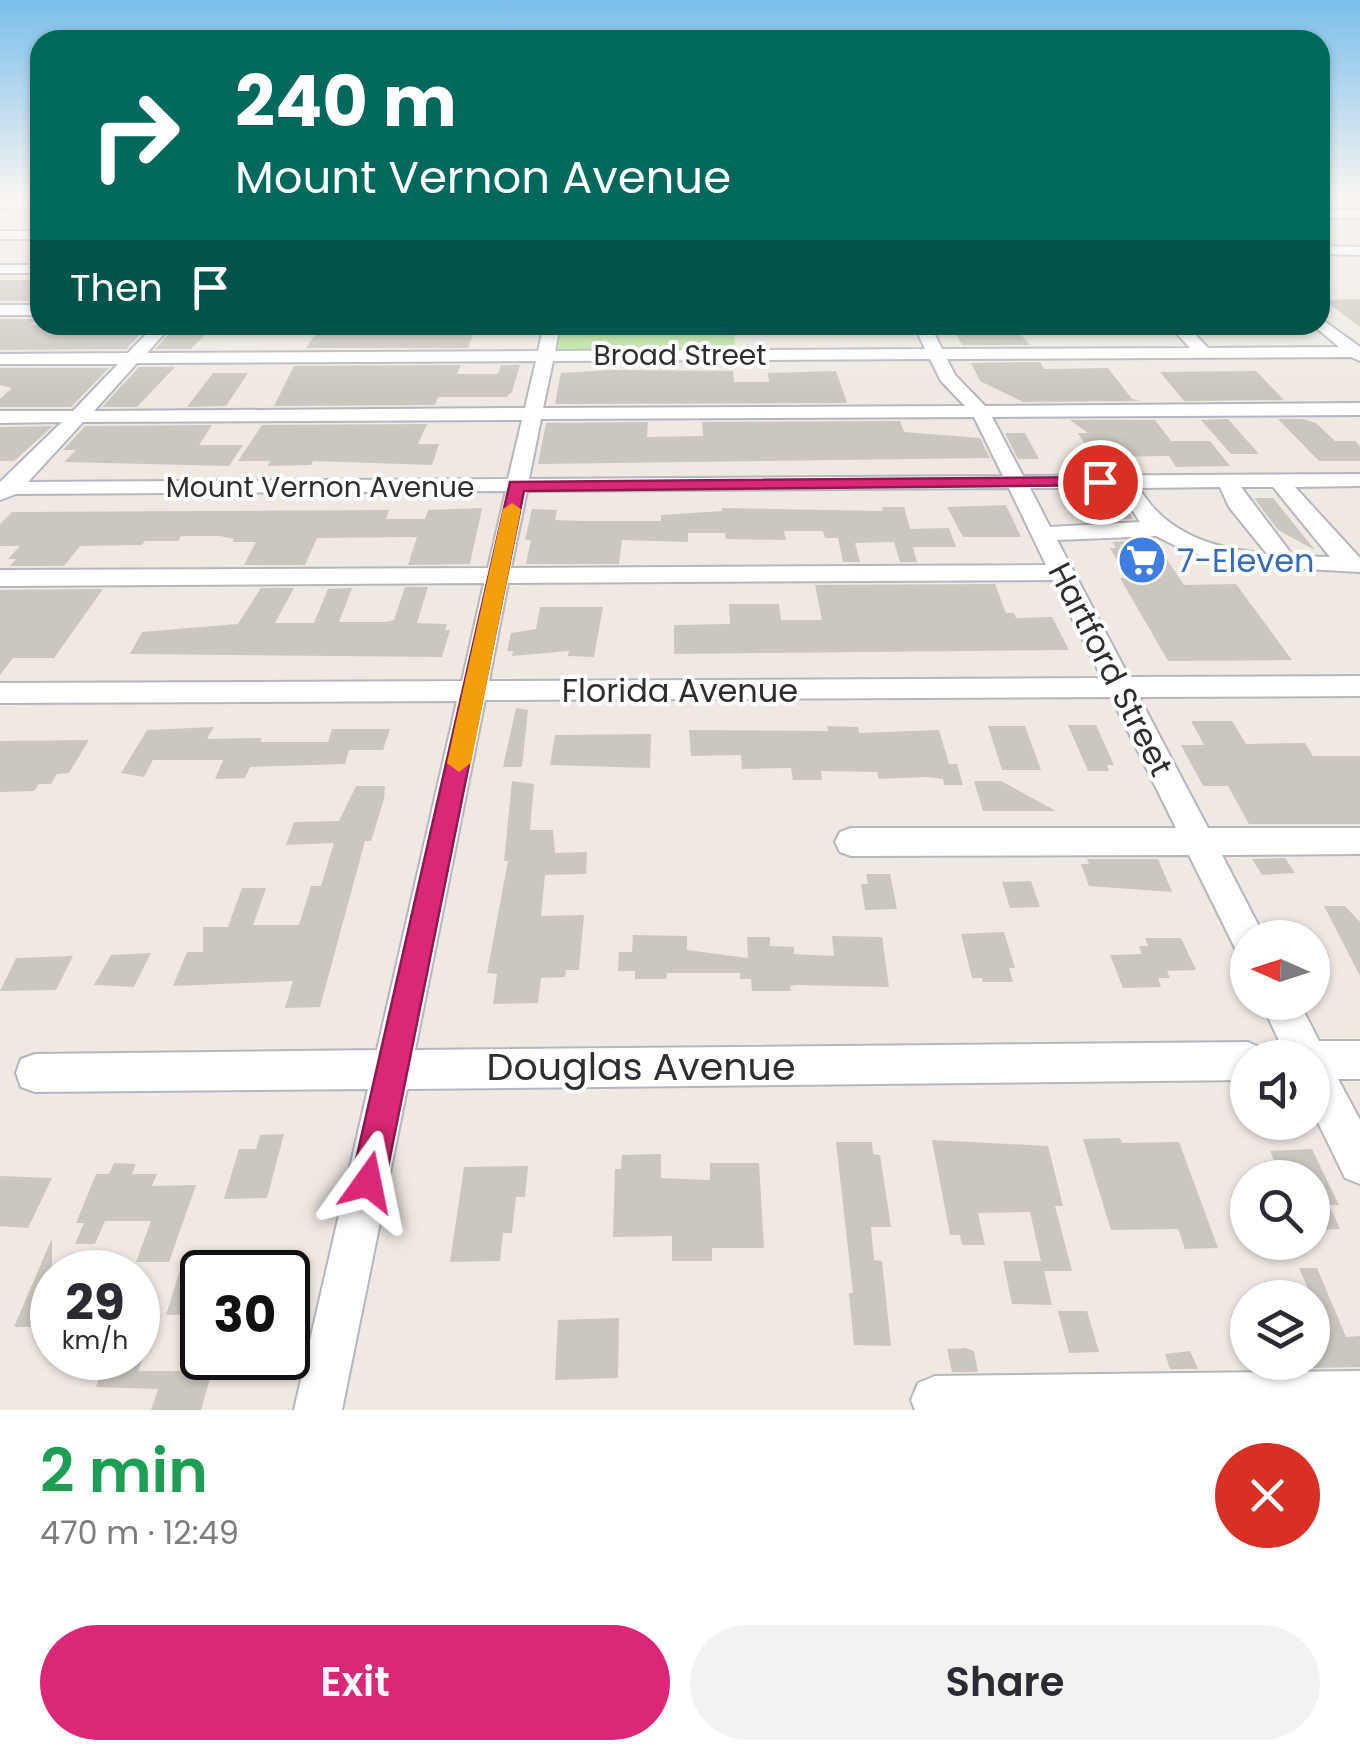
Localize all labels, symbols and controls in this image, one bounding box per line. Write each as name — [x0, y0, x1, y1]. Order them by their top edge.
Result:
text: 240 m — [235, 52, 457, 151]
icon: right — [70, 70, 200, 200]
text: Mount Vernon Avenue — [235, 146, 731, 209]
icon: arrive — [183, 260, 238, 315]
text: Then — [70, 261, 163, 314]
street label: Broad Street — [594, 336, 766, 375]
pin — [1058, 440, 1143, 525]
icon: arrive — [1073, 455, 1128, 510]
street label: Mount Vernon Avenue — [166, 468, 474, 507]
supermarket icon: 7-Eleven — [1116, 534, 1168, 586]
place label: 7-Eleven — [1177, 538, 1315, 583]
street label: Hartford Street — [1038, 554, 1184, 784]
street label: Florida Avenue — [562, 668, 798, 713]
north arrow — [1230, 920, 1330, 1020]
map controls — [1230, 920, 1330, 1380]
street label: Douglas Avenue — [487, 1040, 795, 1093]
button: sound — [1230, 1040, 1330, 1140]
position arrow — [316, 1130, 420, 1234]
button: search — [1230, 1160, 1330, 1260]
speed limit sign: 30 — [180, 1250, 310, 1380]
text: 29 — [65, 1267, 125, 1338]
button: layers — [1230, 1280, 1330, 1380]
text: km/h — [62, 1323, 128, 1358]
text: 2 min — [40, 1429, 208, 1513]
button: close — [1215, 1443, 1320, 1548]
text: 470 m · 12:49 — [40, 1510, 239, 1555]
button: Exit — [40, 1625, 670, 1740]
button: Share — [690, 1625, 1320, 1740]

